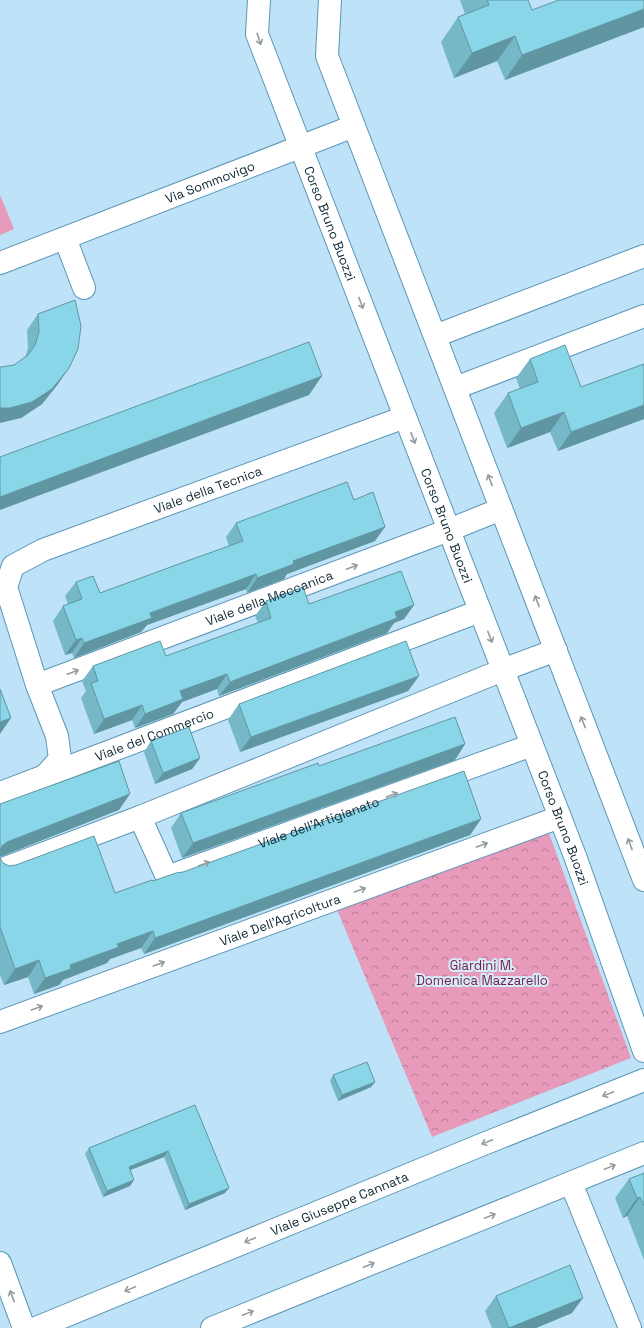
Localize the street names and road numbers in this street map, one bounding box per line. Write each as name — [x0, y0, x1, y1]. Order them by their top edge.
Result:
street label: Via Sommovigo — [163, 157, 257, 207]
street label: Corso Bruno Buozzi — [300, 164, 360, 283]
street label: Viale della Tecnica — [151, 462, 265, 518]
street label: Corso Bruno Buozzi — [417, 466, 476, 585]
street label: Viale della Meccanica — [203, 566, 336, 630]
street label: Viale del Commercio — [93, 705, 216, 765]
street label: Corso Bruno Buozzi — [534, 768, 593, 888]
street label: Viale dell'Artigianato — [256, 793, 382, 852]
street label: Viale Dell'Agricoltura — [217, 890, 343, 950]
street label: Viale Giuseppe Cannata — [268, 1168, 411, 1240]

